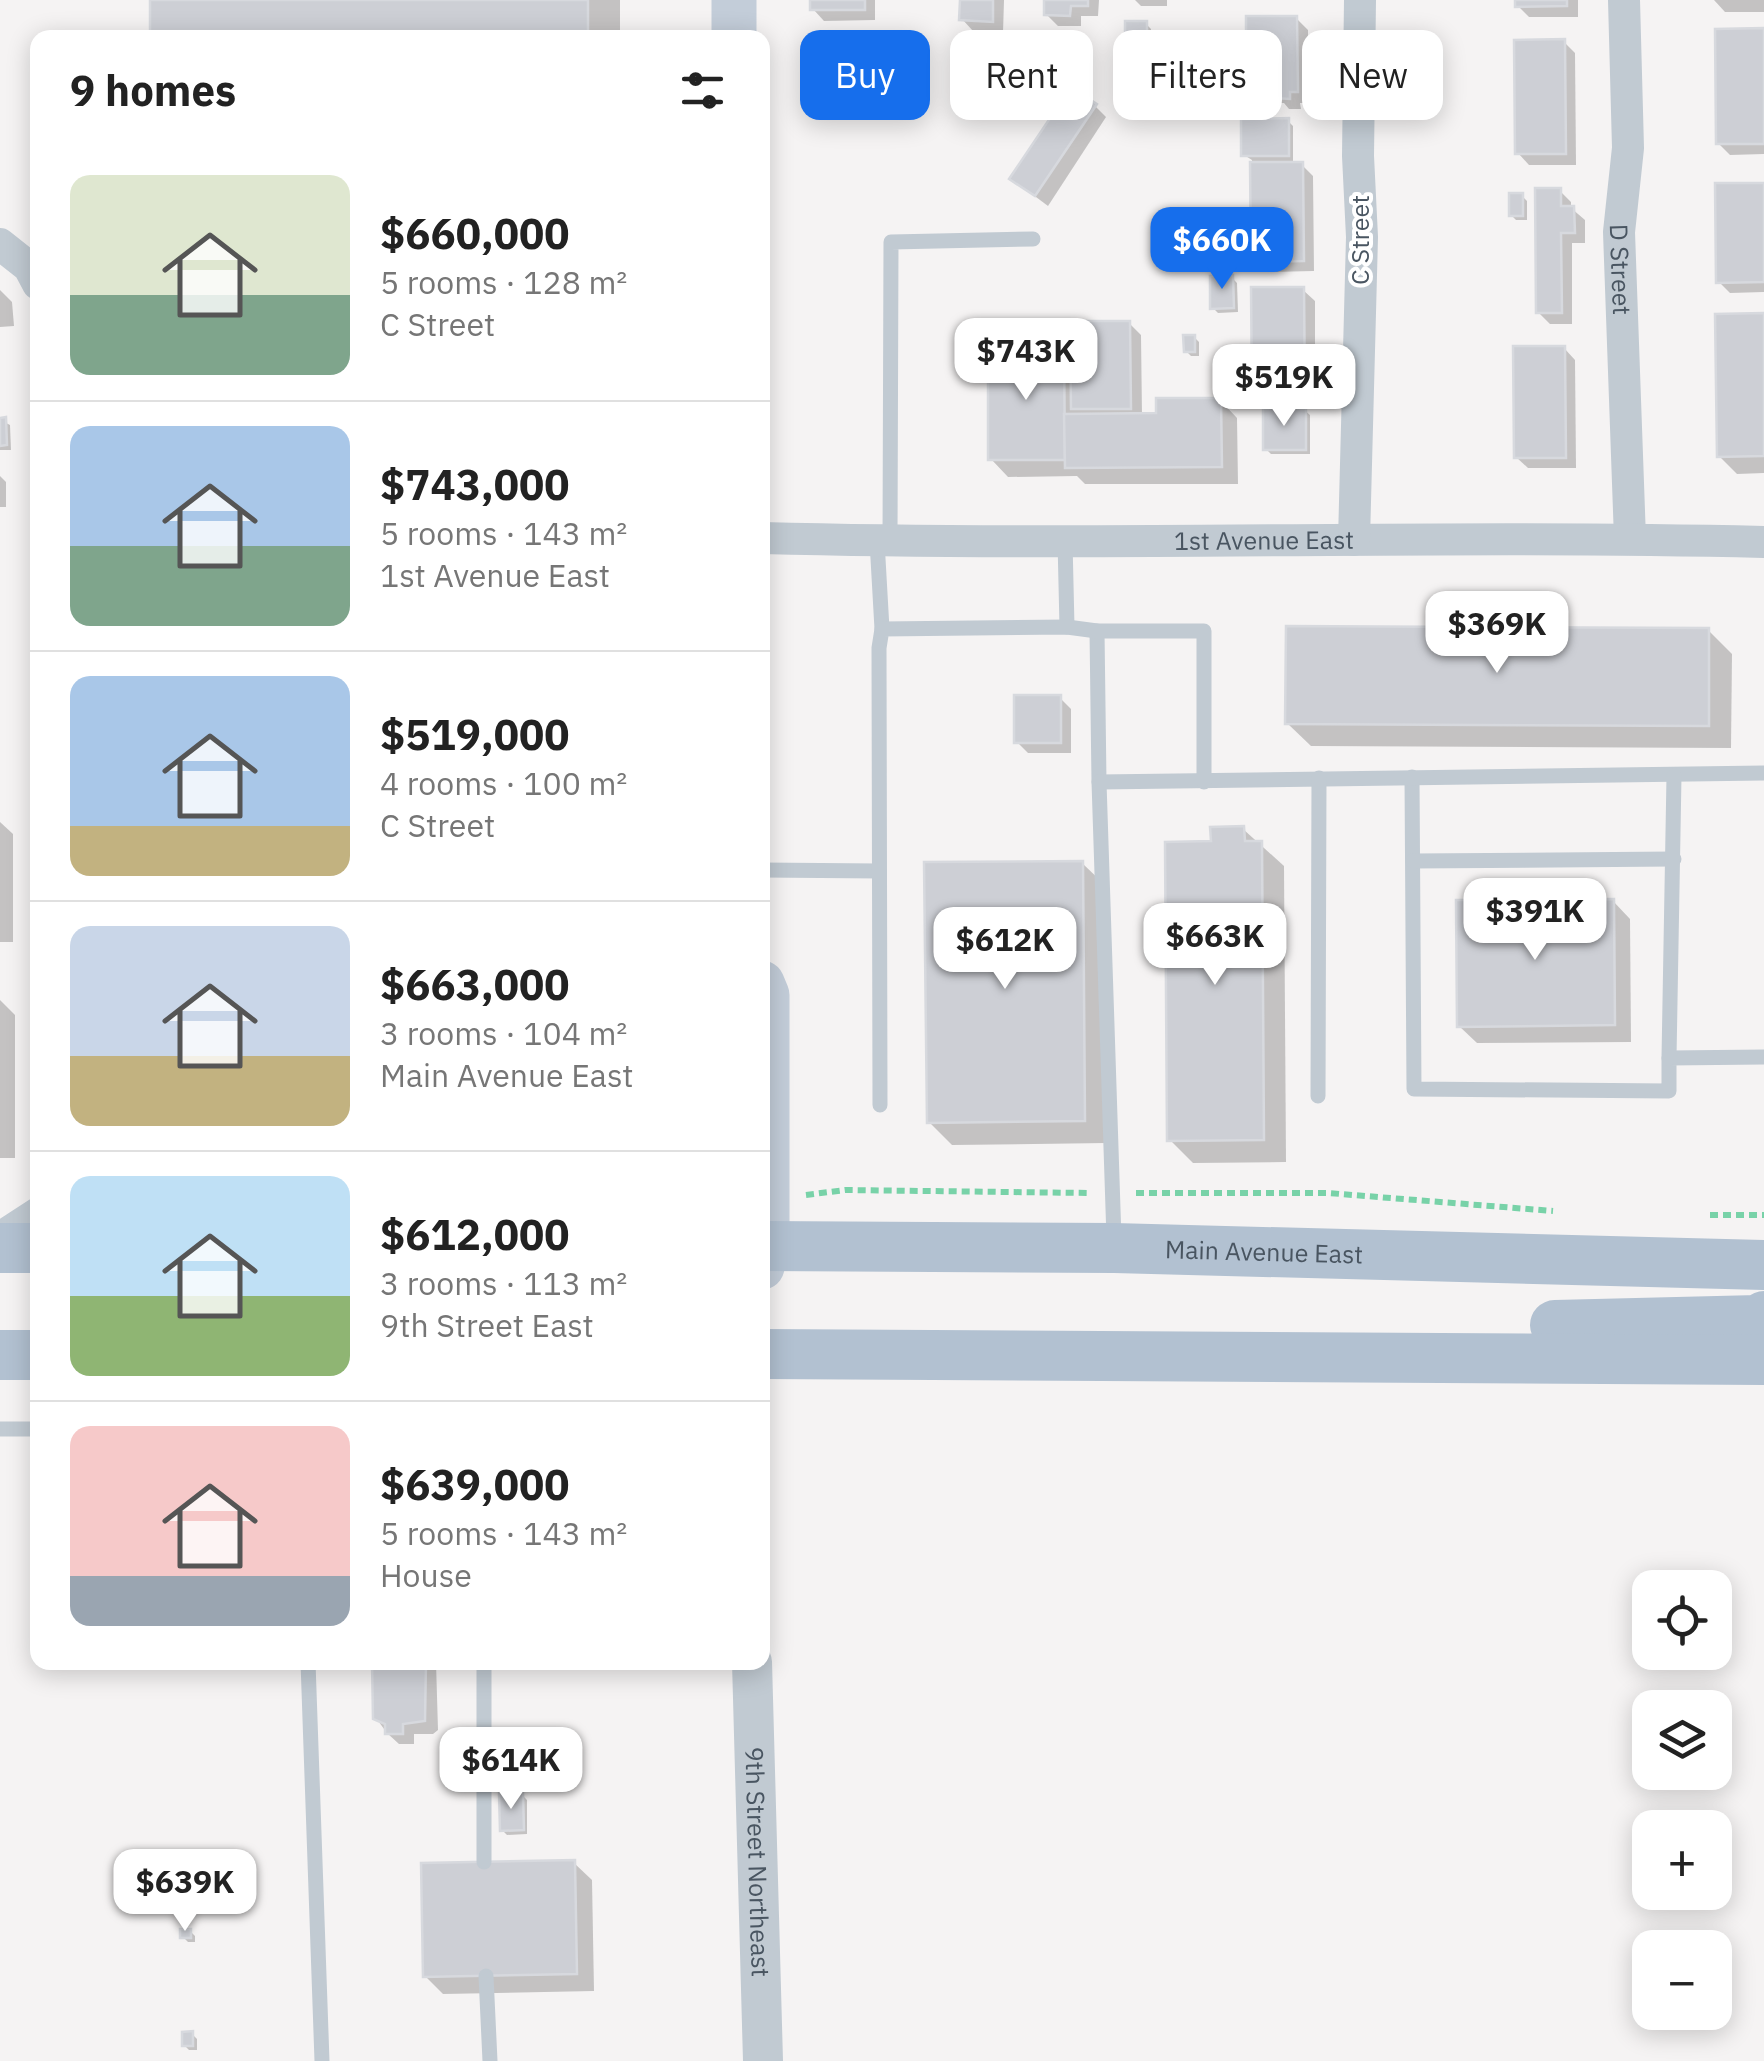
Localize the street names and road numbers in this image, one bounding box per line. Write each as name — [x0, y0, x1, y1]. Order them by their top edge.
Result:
street label: C Street — [1343, 195, 1376, 285]
street label: D Street — [1603, 223, 1639, 316]
street label: 1st Avenue East — [1174, 523, 1354, 557]
street label: Main Avenue East — [1164, 1232, 1363, 1271]
street label: 9th Street Northeast — [738, 1746, 778, 1977]

